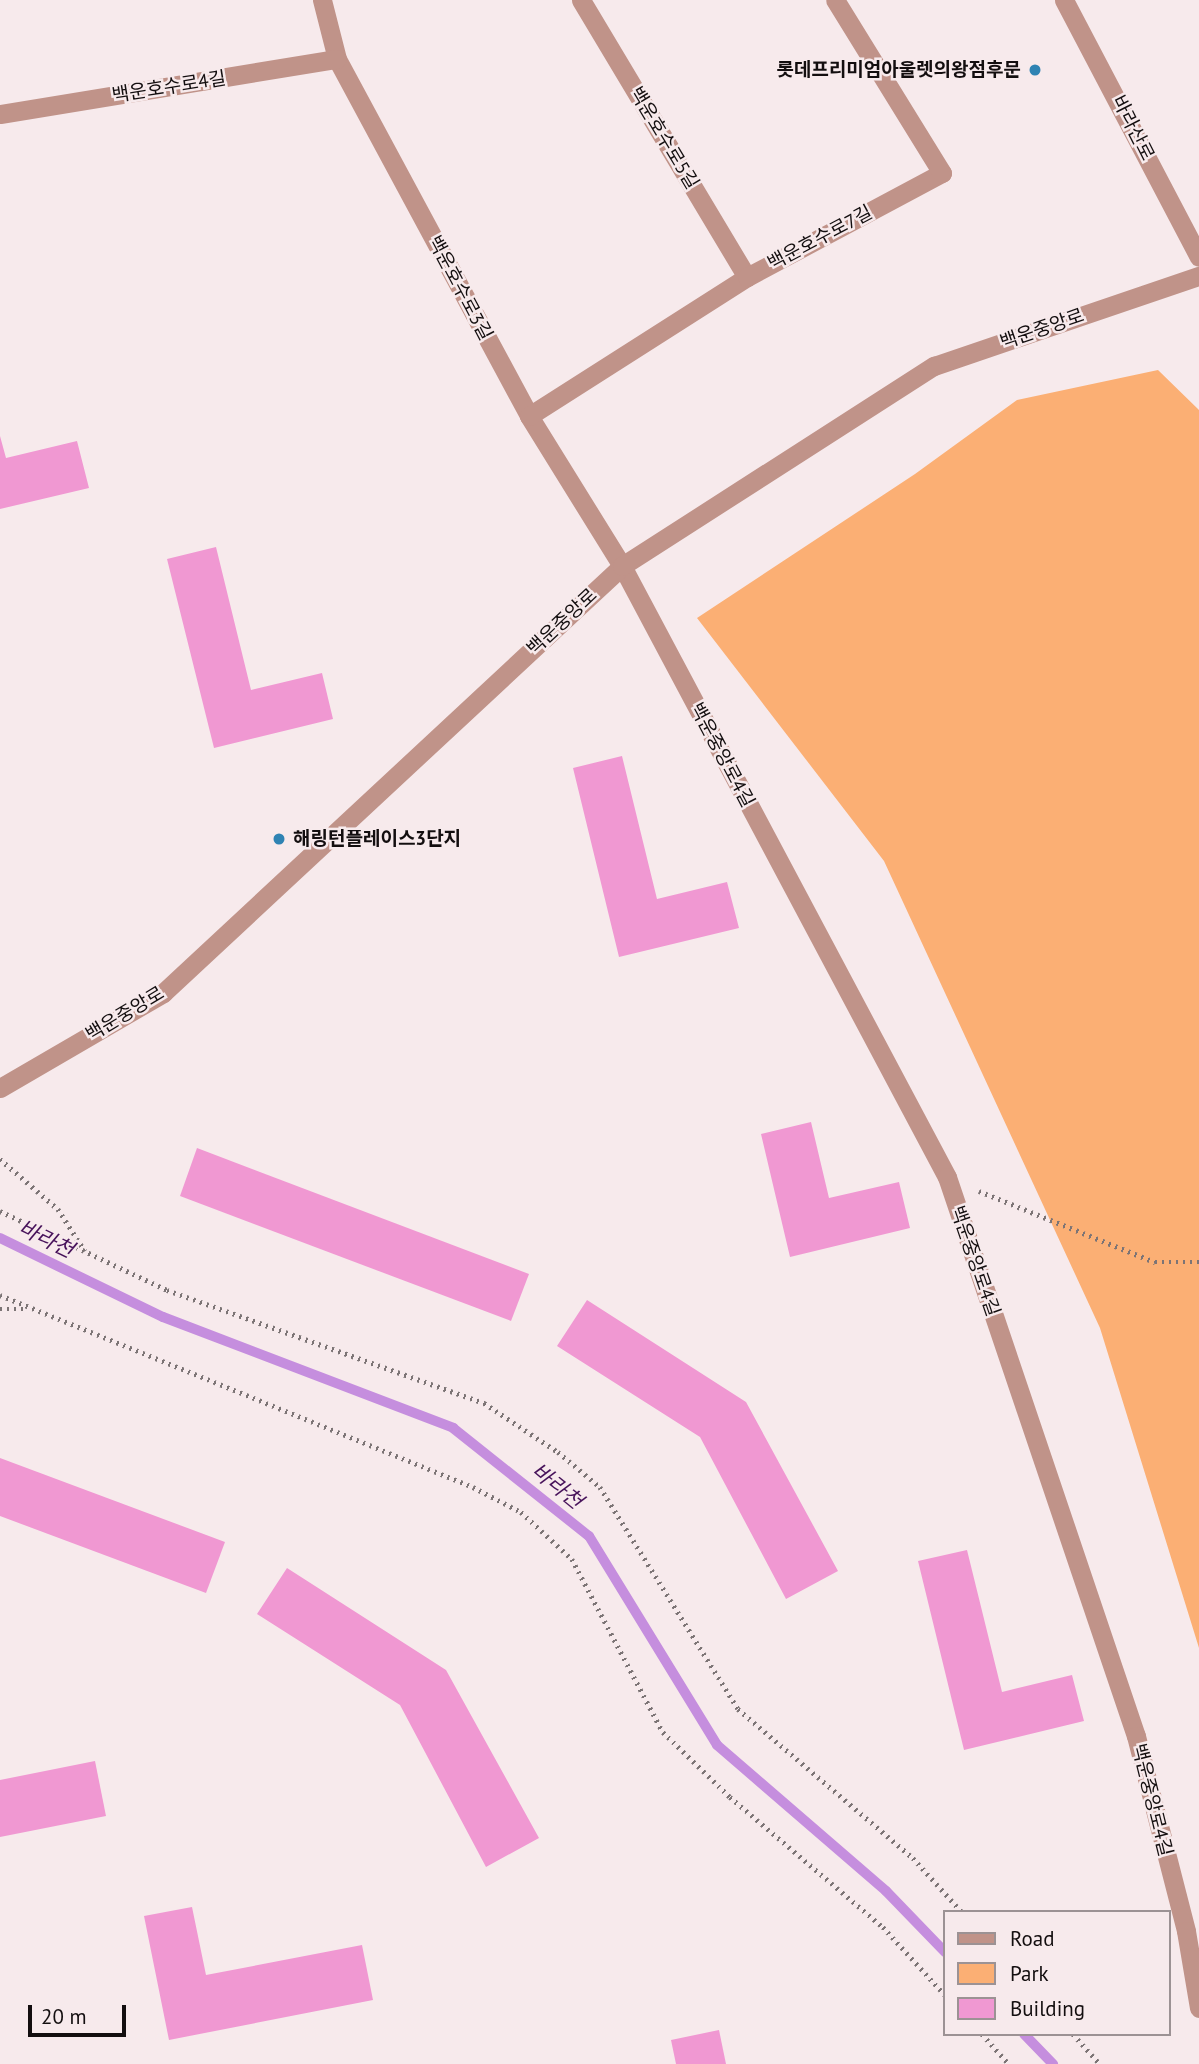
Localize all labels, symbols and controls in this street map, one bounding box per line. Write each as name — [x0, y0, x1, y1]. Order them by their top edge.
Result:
place label: 롯데프리미엄아울렛의왕점후문 — [776, 59, 1021, 81]
marker: 롯데프리미엄아울렛의왕점후문 — [1027, 62, 1043, 78]
street label: 백운호수로4길 — [110, 67, 228, 107]
street label: 백운호수로5길 — [625, 83, 703, 193]
street label: 바라산로 — [1107, 92, 1159, 164]
street label: 백운호수로7길 — [764, 201, 876, 275]
street label: 백운호수로3길 — [423, 232, 497, 344]
street label: 백운중앙로 — [997, 304, 1087, 354]
street label: 백운중앙로 — [522, 584, 602, 660]
street label: 백운중앙로4길 — [685, 699, 759, 811]
place label: 해링턴플레이스3단지 — [293, 828, 461, 850]
marker: 해링턴플레이스3단지 — [271, 831, 287, 847]
street label: 백운중앙로 — [82, 982, 168, 1046]
street label: 백운중앙로4길 — [945, 1203, 1005, 1319]
water label: 바라천 — [14, 1215, 78, 1263]
water label: 바라천 — [527, 1458, 587, 1514]
street label: 백운중앙로4길 — [1127, 1741, 1177, 1859]
legend — [944, 1910, 1171, 2036]
text: Road — [1010, 1925, 1054, 1952]
text: Park — [1010, 1960, 1049, 1987]
scale bar — [32, 1990, 130, 2034]
text: Building — [1010, 1995, 1085, 2022]
text: 20 m — [41, 2003, 87, 2030]

